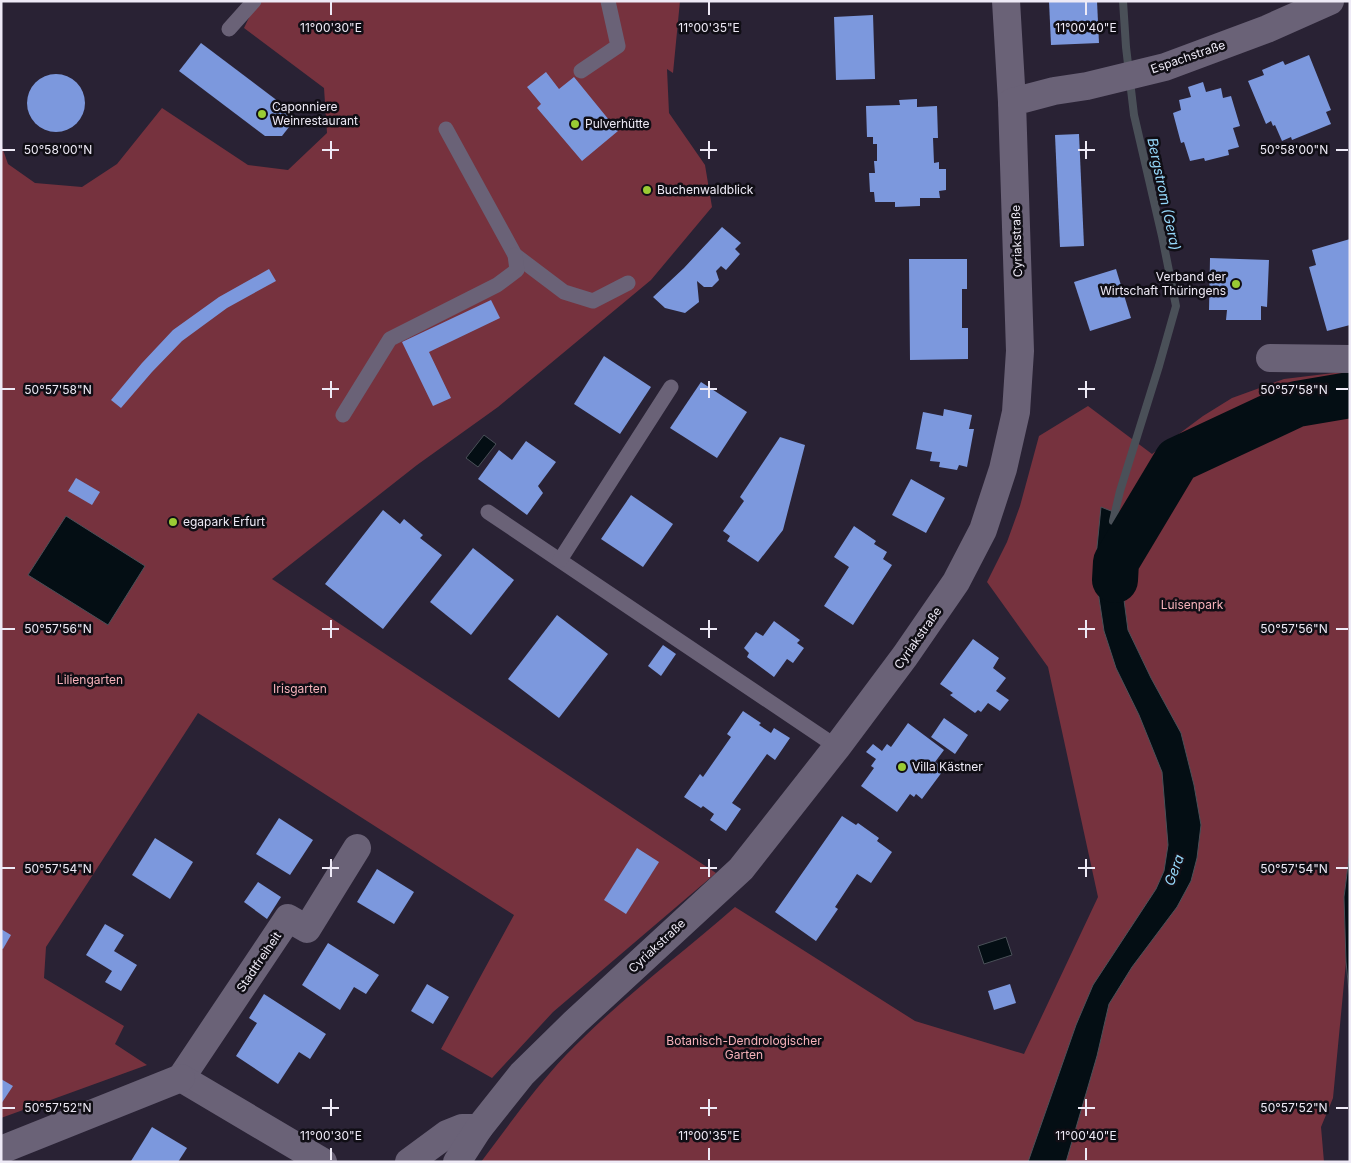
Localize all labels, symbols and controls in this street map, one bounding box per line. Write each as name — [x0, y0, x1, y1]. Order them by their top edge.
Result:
text: 11°00'30"E — [300, 20, 362, 35]
text: 11°00'35"E — [678, 20, 740, 35]
text: 11°00'40"E — [1055, 20, 1117, 35]
street label: Espachstraße — [1149, 37, 1227, 76]
place label: Caponniere Weinrestaurant — [272, 99, 358, 128]
marker: Caponniere Weinrestaurant — [256, 108, 268, 120]
place label: Pulverhütte — [585, 116, 650, 131]
marker: Pulverhütte — [569, 118, 581, 130]
water label: Bergstrom (Gera) — [1144, 136, 1185, 252]
text: 50°58'00"N — [24, 142, 92, 157]
text: 50°58'00"N — [1260, 142, 1328, 157]
place label: Buchenwaldblick — [657, 182, 754, 197]
marker: Buchenwaldblick — [641, 184, 653, 196]
street label: Cyriakstraße — [1008, 205, 1025, 277]
place label: Verband der Wirtschaft Thüringens — [1100, 269, 1226, 298]
marker: Verband der Wirtschaft Thüringens — [1230, 278, 1242, 290]
text: 50°57'58"N — [24, 382, 92, 397]
text: 50°57'58"N — [1260, 382, 1328, 397]
place label: egapark Erfurt — [183, 514, 265, 529]
marker: egapark Erfurt — [167, 516, 179, 528]
park label: Luisenpark — [1161, 597, 1224, 612]
street label: Cyriakstraße — [891, 604, 944, 672]
text: 50°57'56"N — [24, 621, 92, 636]
text: 50°57'56"N — [1260, 621, 1328, 636]
park label: Liliengarten — [57, 672, 123, 687]
park label: Irisgarten — [273, 681, 327, 696]
place label: Villa Kästner — [912, 759, 983, 774]
marker: Villa Kästner — [896, 761, 908, 773]
water label: Gera — [1160, 851, 1187, 888]
text: 50°57'54"N — [24, 861, 92, 876]
text: 50°57'54"N — [1260, 861, 1328, 876]
street label: Cyriakstraße — [625, 915, 688, 976]
street label: Stadtfreiheit — [233, 929, 284, 995]
park label: Botanisch-Dendrologischer Garten — [666, 1033, 822, 1062]
text: 50°57'52"N — [24, 1100, 92, 1115]
text: 50°57'52"N — [1260, 1100, 1328, 1115]
text: 11°00'30"E — [300, 1128, 362, 1143]
text: 11°00'35"E — [678, 1128, 740, 1143]
text: 11°00'40"E — [1055, 1128, 1117, 1143]

